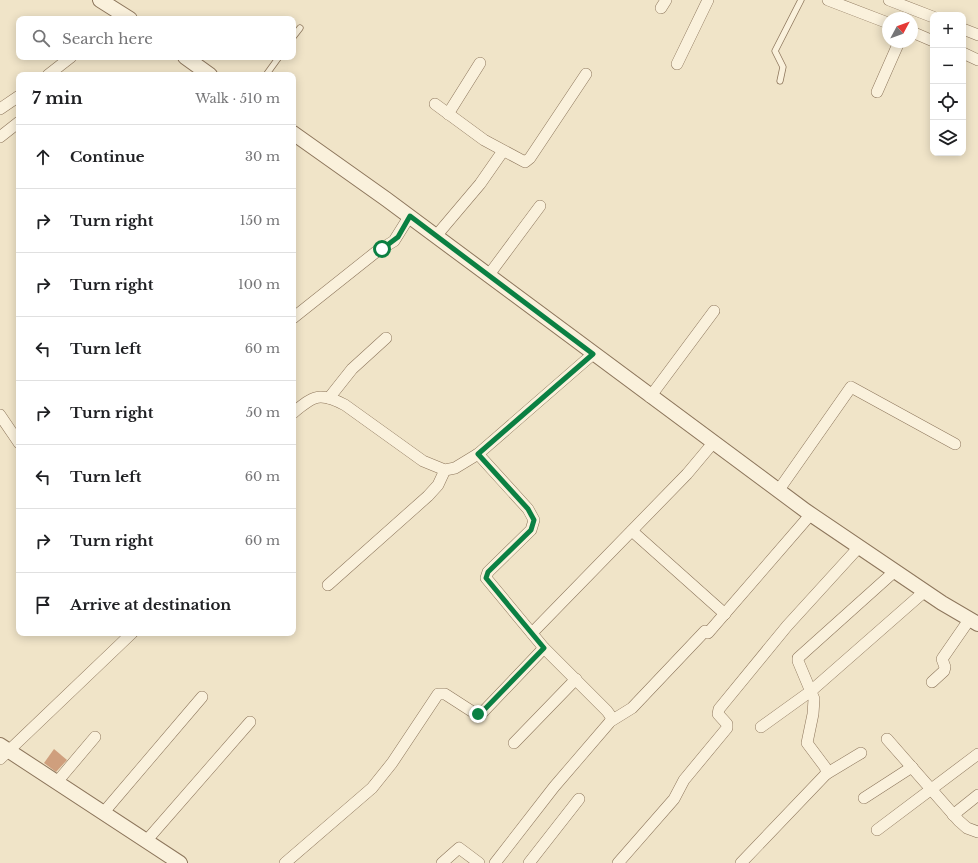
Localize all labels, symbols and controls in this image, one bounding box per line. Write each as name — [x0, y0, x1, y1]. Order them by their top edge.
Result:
north arrow — [882, 12, 918, 48]
map controls — [930, 12, 966, 156]
button: + — [930, 12, 966, 48]
search box — [16, 16, 296, 60]
icon: search — [30, 27, 52, 49]
text: Search here — [62, 29, 153, 48]
button: − — [930, 48, 966, 84]
button: locate — [930, 84, 966, 120]
text: 7 min — [32, 88, 83, 109]
text: Walk · 510 m — [195, 90, 280, 107]
button: layers — [930, 120, 966, 156]
icon: ahead — [32, 146, 54, 168]
text: Continue — [70, 147, 145, 166]
text: 30 m — [245, 148, 280, 165]
icon: right — [32, 210, 54, 232]
text: Turn right — [70, 211, 153, 230]
text: 150 m — [240, 212, 280, 229]
route start — [373, 240, 391, 258]
icon: right — [32, 274, 54, 296]
text: Turn right — [70, 275, 153, 294]
text: 100 m — [238, 276, 280, 293]
icon: left — [32, 338, 54, 360]
text: Turn left — [70, 339, 141, 358]
text: 60 m — [245, 340, 280, 357]
icon: right — [32, 402, 54, 424]
text: Turn right — [70, 403, 153, 422]
text: 50 m — [246, 404, 280, 421]
icon: left — [32, 466, 54, 488]
text: Turn left — [70, 467, 141, 486]
text: 60 m — [245, 468, 280, 485]
icon: right — [32, 530, 54, 552]
text: Turn right — [70, 531, 153, 550]
text: 60 m — [245, 532, 280, 549]
icon: arrive — [32, 594, 54, 616]
text: Arrive at destination — [70, 595, 231, 614]
route end — [469, 705, 487, 723]

